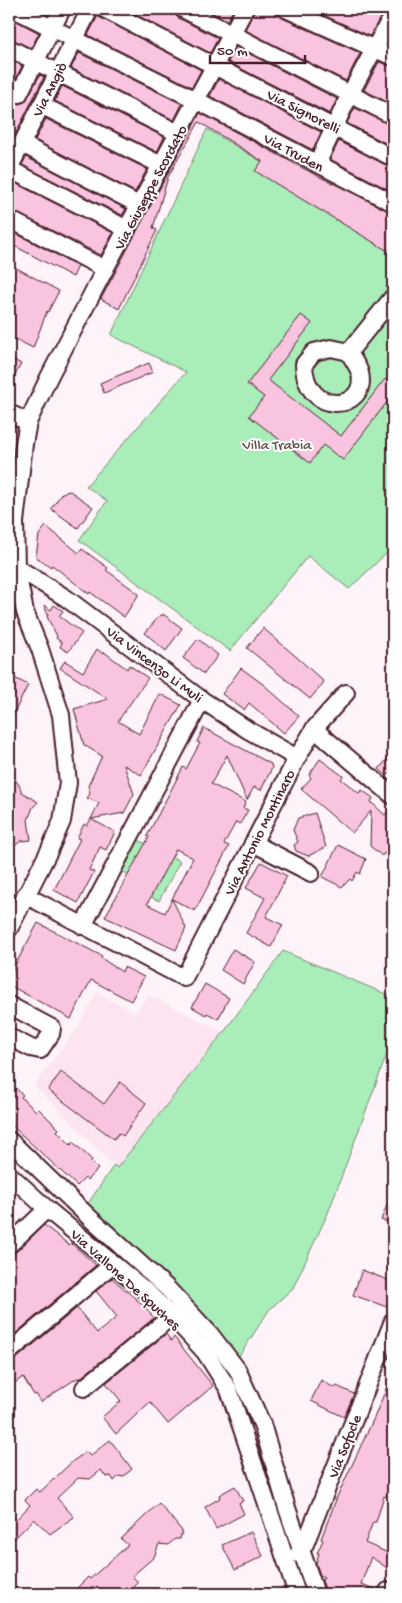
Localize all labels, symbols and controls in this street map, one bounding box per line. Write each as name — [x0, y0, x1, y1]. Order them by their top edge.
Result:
scale bar — [210, 32, 304, 64]
text: 50 m — [217, 43, 248, 61]
street label: Via Angiò — [29, 59, 72, 121]
street label: Via Signorelli — [262, 86, 343, 139]
street label: Via Giuseppe Scordato — [111, 122, 192, 254]
street label: Via Truden — [259, 130, 326, 177]
park label: Villa Trabia — [242, 437, 312, 455]
street label: Via Vincenzo Li Muli — [101, 623, 206, 708]
street label: Via Antonio Montinaro — [221, 767, 300, 900]
street label: Via Vallone De Spuches — [65, 1226, 184, 1335]
street label: Via Sofocle — [325, 1412, 367, 1482]

